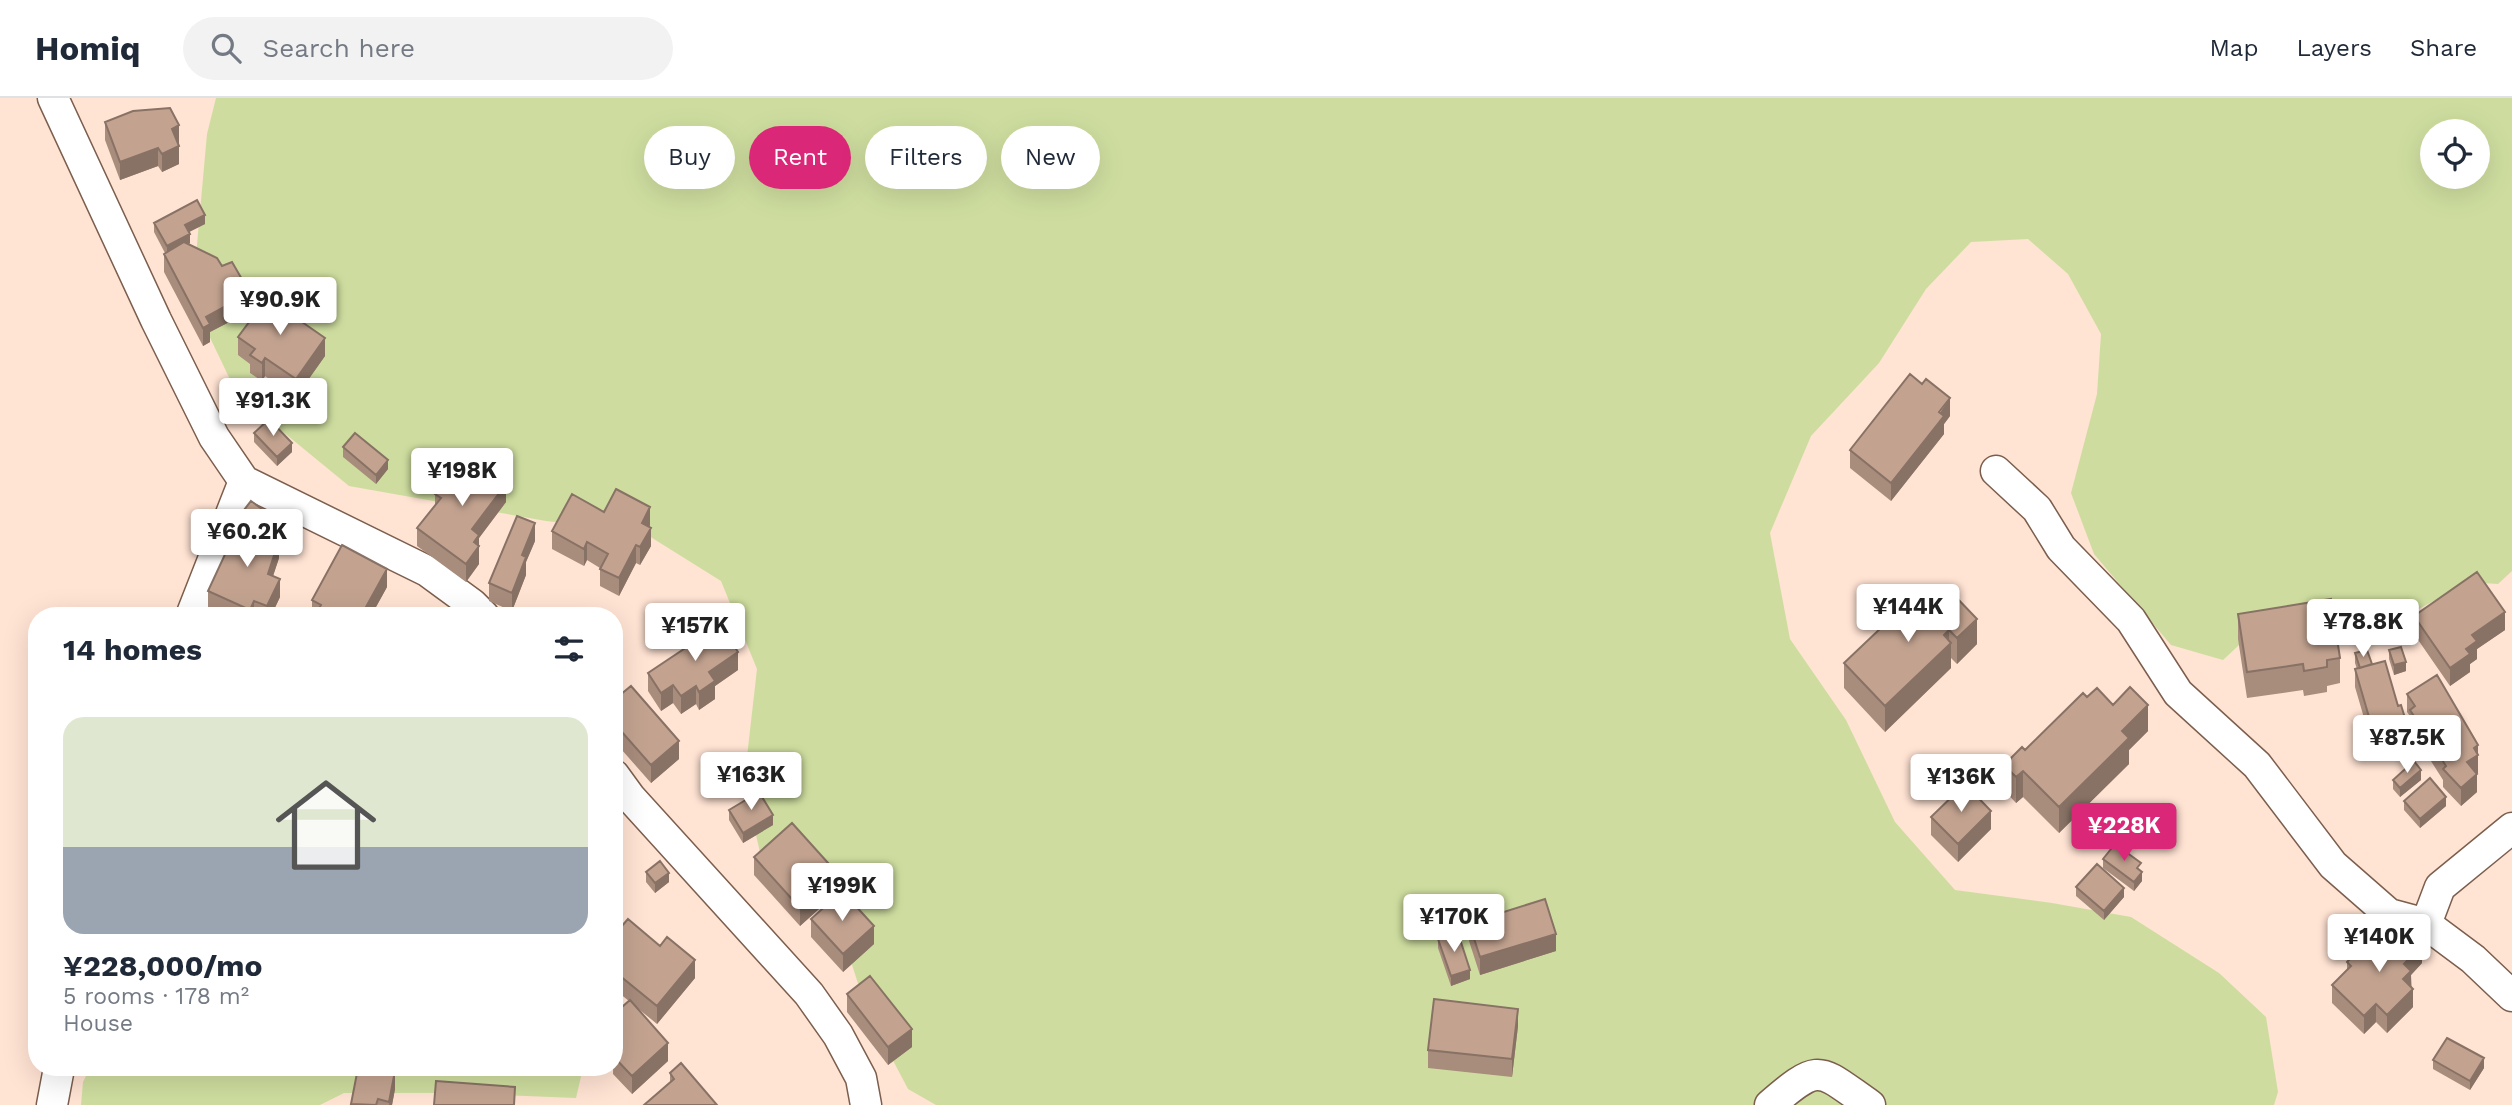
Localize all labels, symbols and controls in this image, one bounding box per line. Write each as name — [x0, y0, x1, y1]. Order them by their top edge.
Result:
search box — [183, 17, 673, 80]
text: Homiq — [35, 29, 141, 68]
icon: search — [207, 29, 245, 67]
text: Search here — [263, 33, 415, 63]
text: Map — [2210, 34, 2258, 62]
text: Layers — [2296, 34, 2372, 62]
text: Share — [2410, 34, 2477, 62]
map controls — [2420, 119, 2490, 189]
button: locate — [2420, 119, 2490, 189]
chip: Buy — [644, 126, 735, 189]
chip: Rent — [749, 126, 851, 189]
chip: Filters — [865, 126, 987, 189]
chip: New — [1001, 126, 1100, 189]
pin: ¥90.9K — [223, 278, 337, 337]
text: ¥90.9K — [240, 286, 320, 313]
pin: ¥91.3K — [216, 378, 330, 438]
text: ¥91.3K — [235, 387, 311, 414]
pin: ¥198K — [413, 448, 511, 508]
text: ¥198K — [427, 457, 497, 484]
pin: ¥60.2K — [190, 510, 304, 569]
text: ¥60.2K — [207, 518, 287, 545]
pin: ¥144K — [1859, 584, 1957, 644]
text: ¥144K — [1873, 593, 1943, 620]
pin: ¥78.8K — [2306, 600, 2420, 659]
pin: ¥157K — [646, 603, 744, 663]
text: ¥78.8K — [2323, 608, 2403, 635]
text: ¥157K — [661, 612, 729, 639]
icon: filters — [550, 630, 588, 668]
text: 14 homes — [63, 632, 202, 667]
pin: ¥87.5K — [2350, 716, 2464, 775]
text: ¥87.5K — [2369, 724, 2445, 751]
pin: ¥163K — [702, 752, 800, 812]
pin: ¥136K — [1912, 754, 2010, 814]
text: ¥163K — [717, 761, 785, 788]
icon: home — [263, 762, 389, 888]
text: ¥136K — [1927, 763, 1995, 790]
pin: ¥228K — [2075, 804, 2173, 863]
text: ¥228K — [2087, 812, 2161, 839]
pin: ¥199K — [793, 864, 891, 923]
text: ¥199K — [807, 872, 877, 899]
pin: ¥170K — [1405, 894, 1503, 954]
text: ¥170K — [1419, 903, 1489, 930]
pin: ¥140K — [2330, 914, 2428, 974]
text: ¥140K — [2344, 923, 2414, 950]
text: ¥228,000/mo — [63, 948, 262, 983]
text: 5 rooms · 178 m² — [63, 983, 249, 1010]
text: House — [63, 1010, 133, 1037]

